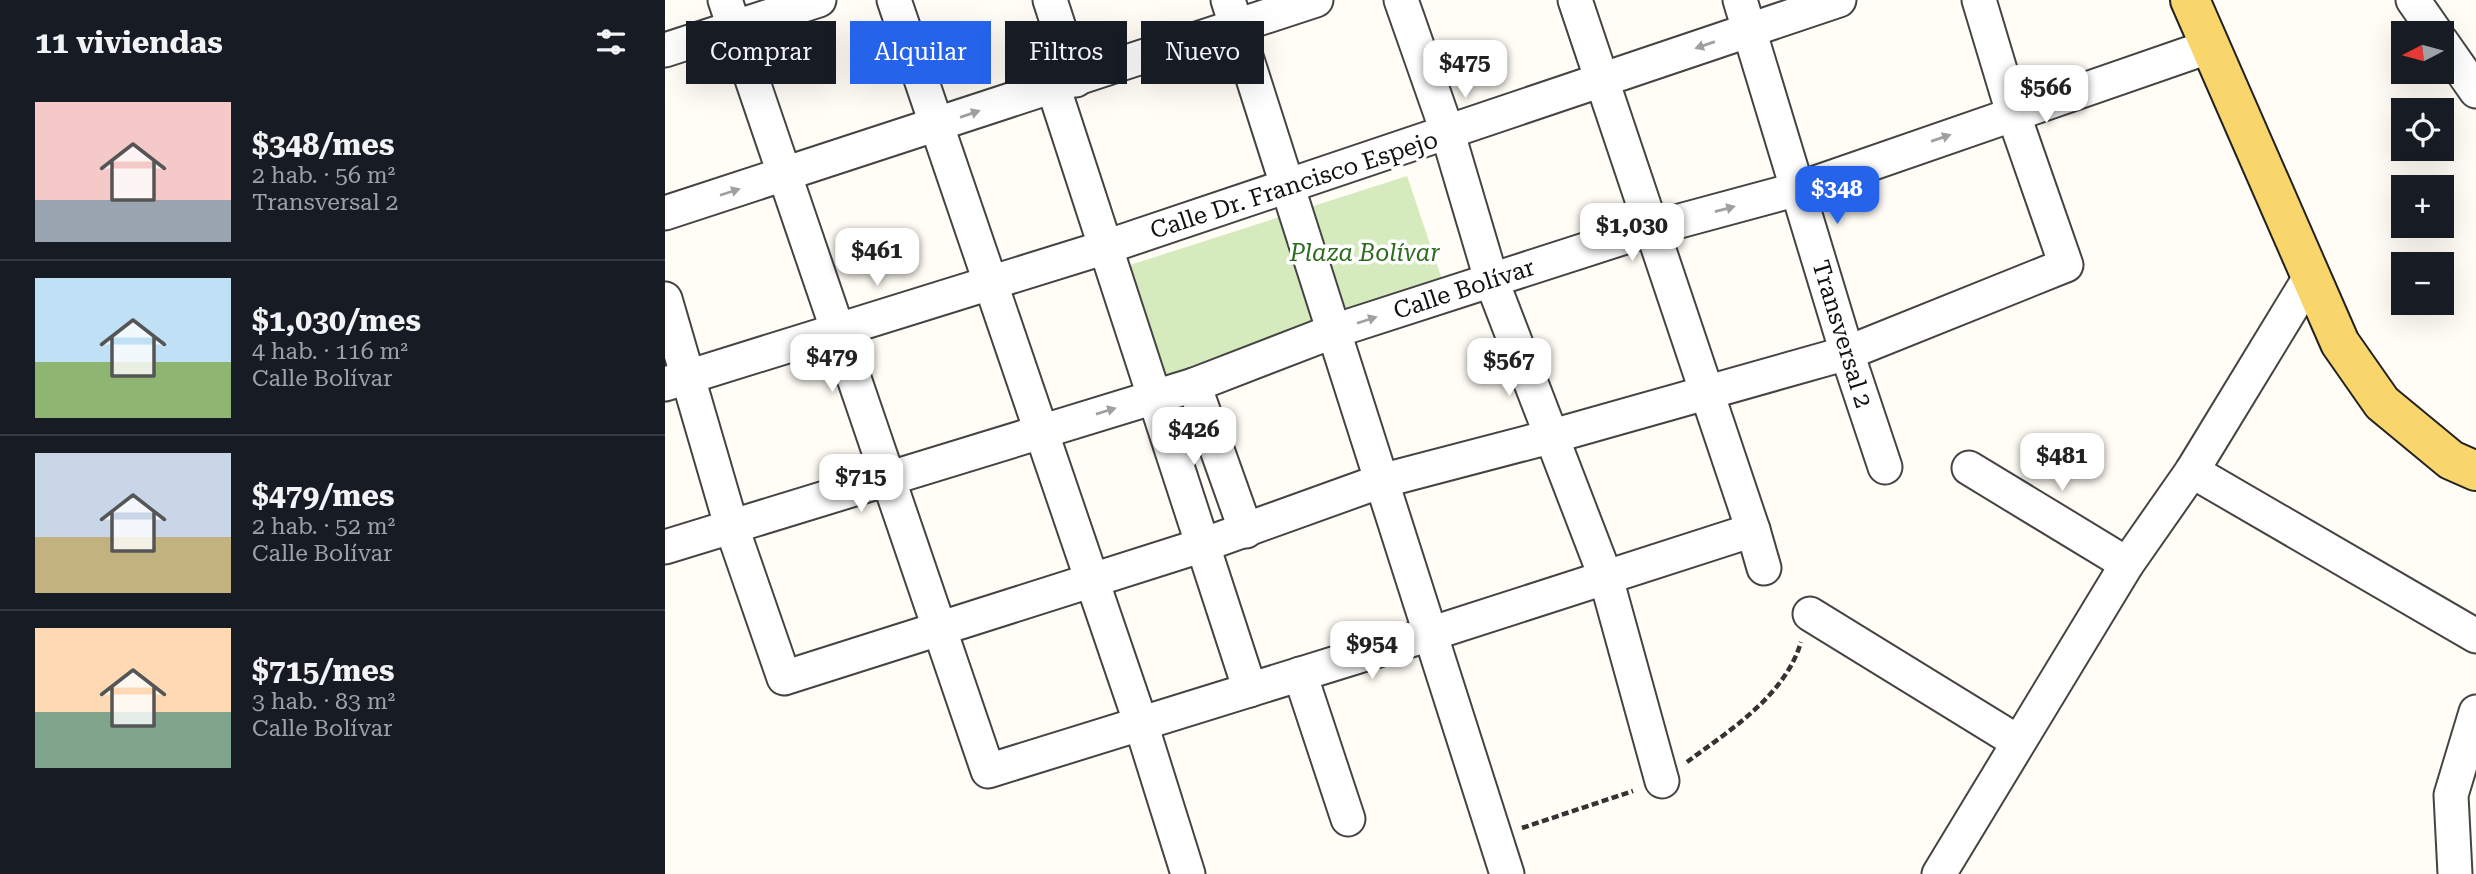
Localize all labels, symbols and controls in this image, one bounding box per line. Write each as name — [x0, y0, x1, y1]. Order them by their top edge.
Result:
chip: Comprar — [686, 21, 836, 84]
chip: Alquilar — [850, 21, 991, 84]
chip: Filtros — [1005, 21, 1127, 84]
chip: Nuevo — [1141, 21, 1264, 84]
north arrow — [2391, 21, 2453, 84]
map controls — [2391, 21, 2454, 315]
icon: filters — [592, 23, 630, 61]
text: 11 viviendas — [35, 25, 223, 60]
one-way arrow — [1694, 40, 1715, 51]
pin: $475 — [1424, 41, 1506, 100]
text: $475 — [1439, 49, 1491, 76]
pin: $566 — [2005, 66, 2087, 125]
text: $566 — [2020, 74, 2072, 101]
button: locate — [2391, 98, 2454, 161]
one-way arrow — [959, 108, 980, 119]
street label: Calle Dr. Francisco Espejo — [1147, 125, 1441, 245]
text: $348/mes — [252, 127, 394, 162]
icon: home — [91, 130, 175, 214]
one-way arrow — [1931, 132, 1952, 143]
text: 2 hab. · 56 m² — [252, 162, 395, 189]
pin: $348 — [1796, 166, 1878, 226]
text: $348 — [1811, 175, 1863, 202]
button: + — [2391, 175, 2454, 238]
one-way arrow — [720, 187, 741, 197]
text: Transversal 2 — [252, 189, 398, 216]
one-way arrow — [1714, 203, 1736, 214]
pin: $1,030 — [1575, 204, 1689, 263]
text: $1,030 — [1596, 212, 1668, 239]
pin: $461 — [836, 229, 918, 288]
text: $461 — [851, 237, 903, 264]
park label: Plaza Bolívar — [1289, 239, 1440, 267]
button: − — [2391, 252, 2454, 315]
street label: Calle Bolívar — [1390, 253, 1538, 325]
street label: Transversal 2 — [1806, 257, 1878, 411]
text: $1,030/mes — [252, 303, 421, 338]
icon: home — [91, 306, 175, 390]
one-way arrow — [1357, 314, 1378, 325]
pin: $479 — [791, 334, 873, 394]
text: 4 hab. · 116 m² — [252, 338, 408, 365]
pin: $567 — [1468, 338, 1550, 398]
text: $479 — [806, 343, 858, 370]
text: $567 — [1483, 347, 1535, 374]
text: Calle Bolívar — [252, 365, 392, 392]
one-way arrow — [1096, 406, 1117, 416]
pin: $426 — [1153, 407, 1235, 467]
text: $426 — [1168, 416, 1220, 443]
pin: $481 — [2021, 434, 2103, 493]
text: $481 — [2036, 442, 2088, 469]
pin: $715 — [820, 454, 902, 514]
text: $715 — [835, 463, 887, 490]
text: $479/mes — [252, 478, 394, 513]
icon: home — [91, 481, 175, 565]
text: 2 hab. · 52 m² — [252, 513, 395, 540]
text: Calle Bolívar — [252, 540, 392, 567]
pin: $954 — [1331, 622, 1413, 681]
text: $954 — [1346, 630, 1398, 657]
text: $715/mes — [252, 653, 394, 688]
icon: home — [91, 656, 175, 740]
text: 3 hab. · 83 m² — [252, 688, 395, 715]
text: Calle Bolívar — [252, 715, 392, 742]

